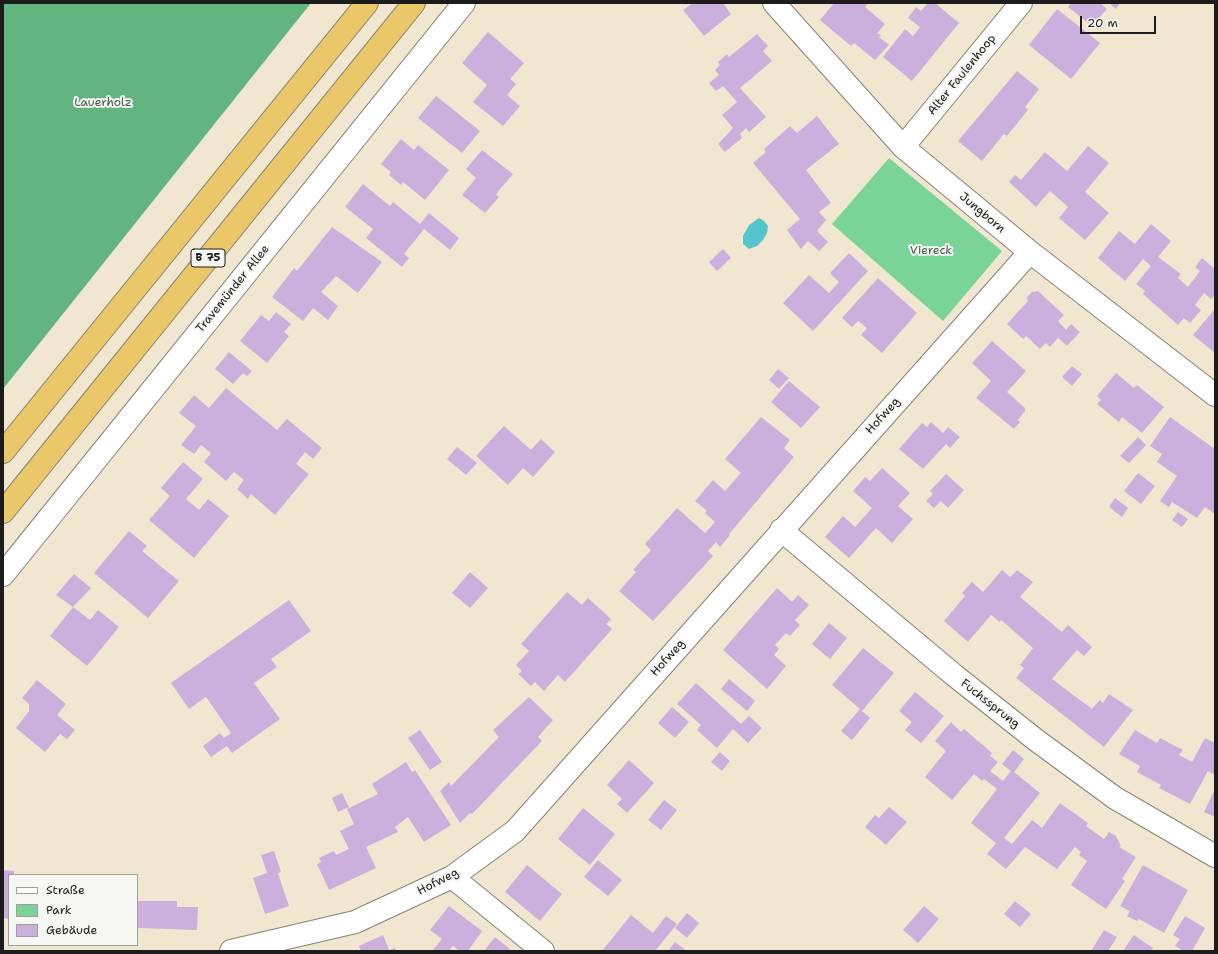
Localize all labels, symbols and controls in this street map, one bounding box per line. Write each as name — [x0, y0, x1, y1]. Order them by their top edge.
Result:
scale bar — [1082, 8, 1158, 34]
text: 20 m — [1087, 15, 1118, 31]
street label: Alter Faulenhoop — [925, 32, 999, 118]
park label: Lauerholz — [74, 96, 132, 110]
street label: Jungborn — [956, 190, 1008, 236]
street label: Travemünder Allee — [193, 242, 273, 336]
park label: Viereck — [910, 244, 952, 258]
road number: B 75 — [191, 249, 225, 267]
street label: Hofweg — [863, 395, 903, 437]
street label: Hofweg — [648, 637, 688, 679]
street label: Fuchssprung — [958, 676, 1022, 732]
street label: Hofweg — [415, 865, 461, 899]
legend — [8, 874, 138, 946]
text: Straße — [46, 882, 85, 898]
text: Park — [46, 902, 72, 918]
text: Gebäude — [46, 922, 97, 938]

